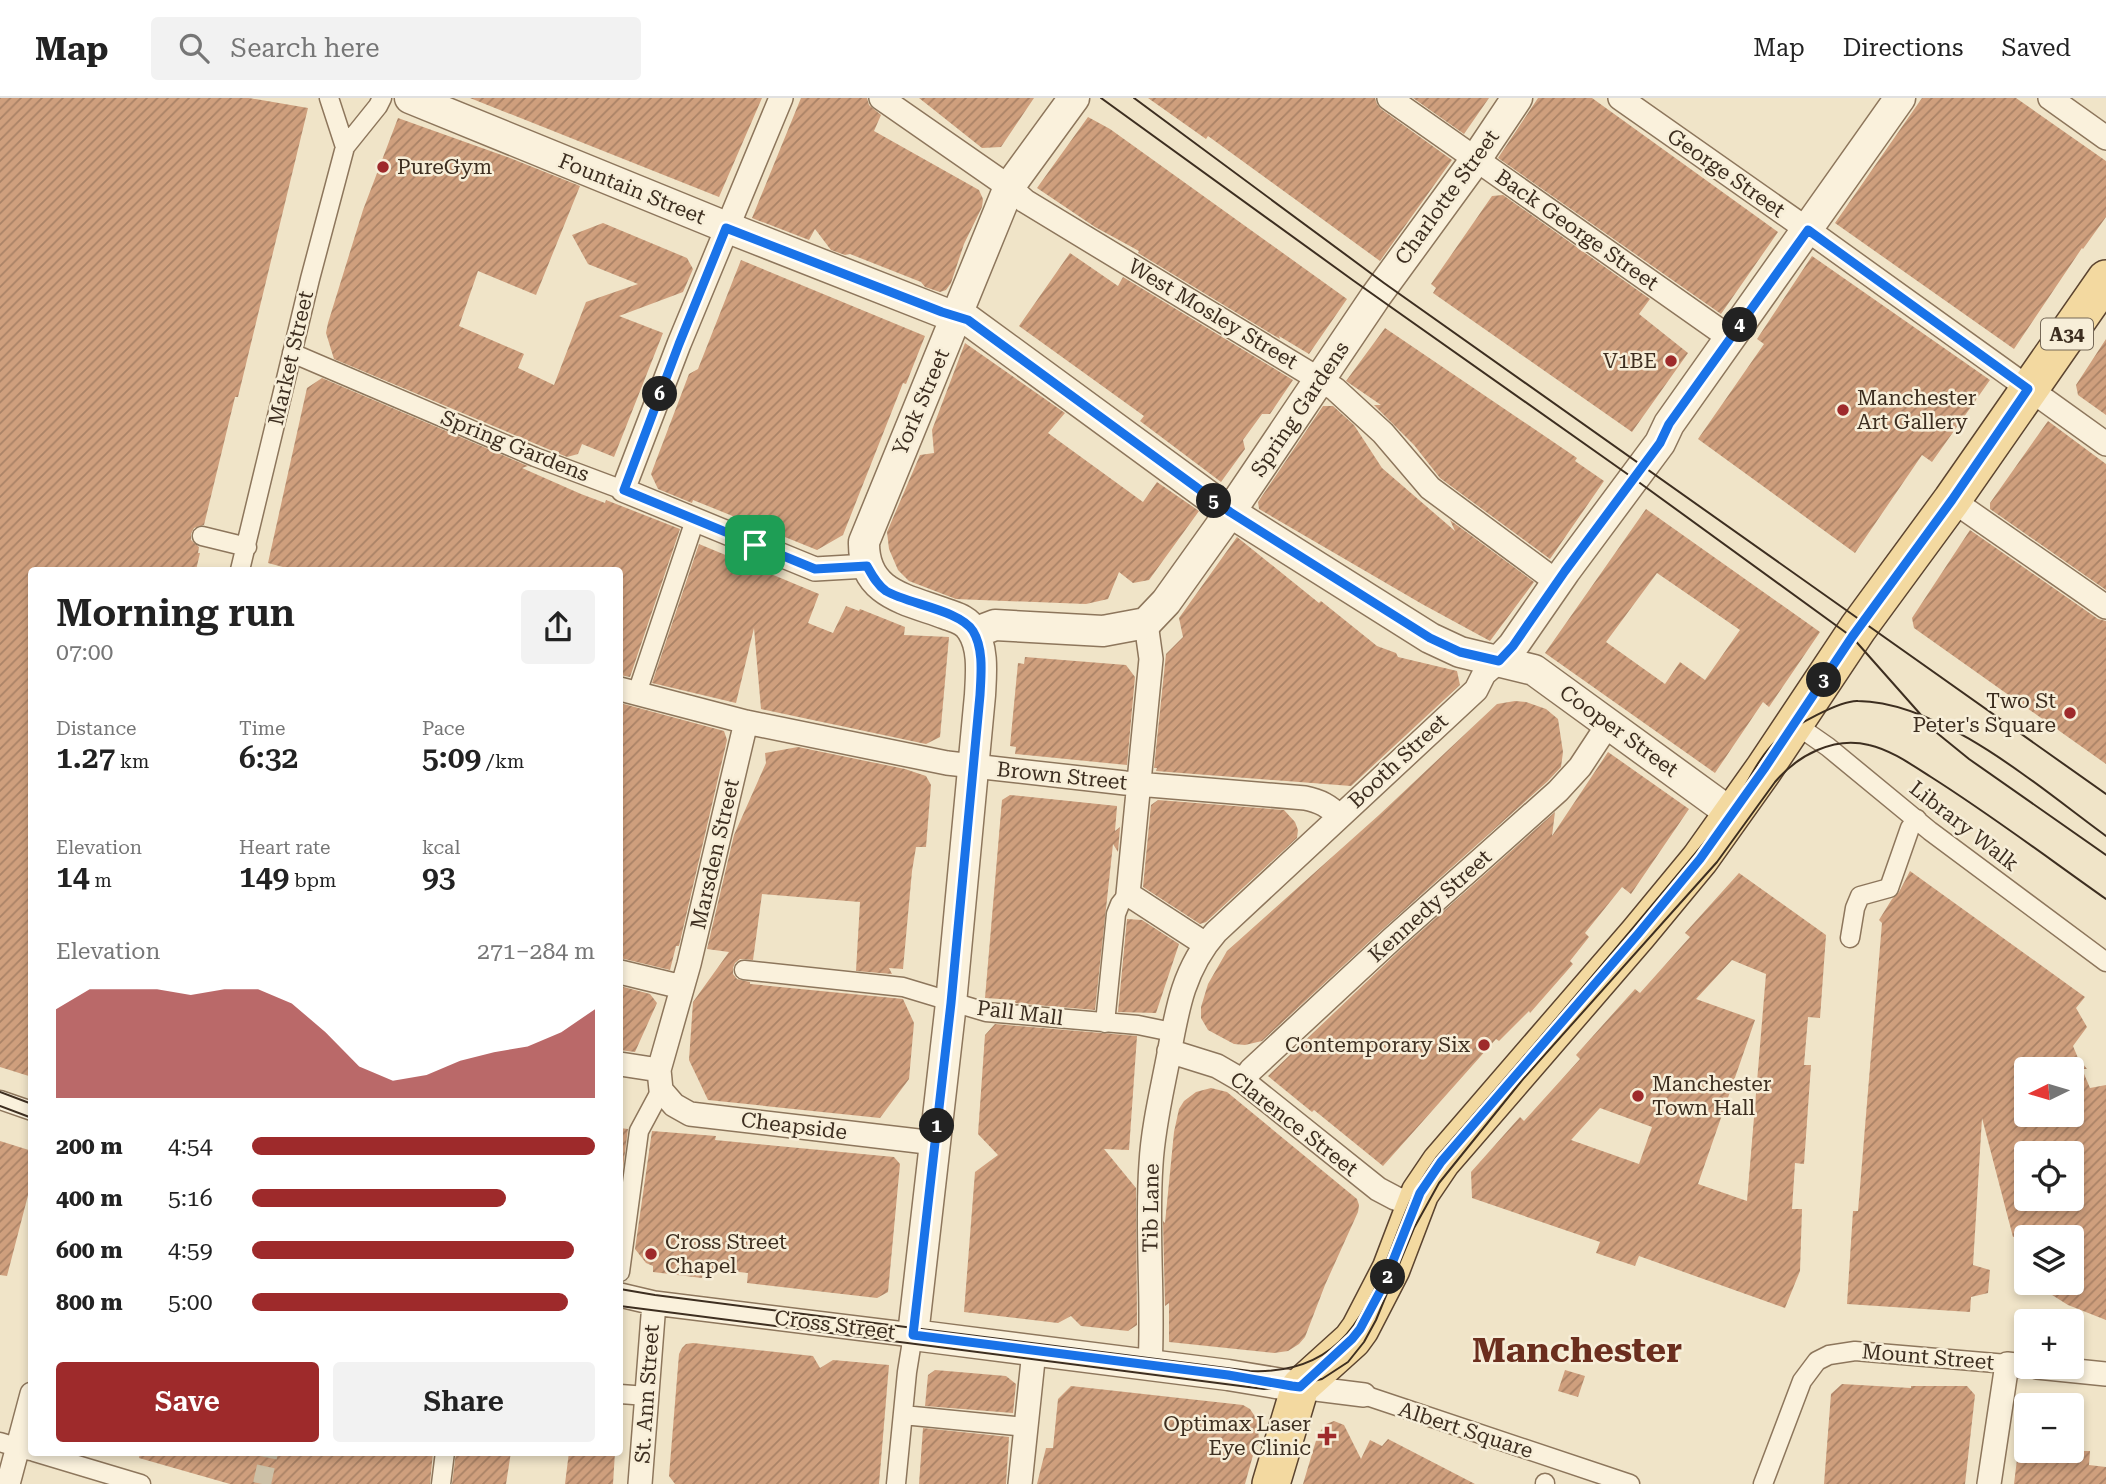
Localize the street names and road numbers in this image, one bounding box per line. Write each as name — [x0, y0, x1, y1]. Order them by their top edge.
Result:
street label: George Street — [1663, 124, 1790, 223]
street label: Charlotte Street — [1390, 125, 1504, 269]
street label: Fountain Street — [555, 149, 709, 229]
street label: Back George Street — [1491, 165, 1663, 295]
street label: West Mosley Street — [1124, 254, 1302, 374]
street label: Market Street — [264, 288, 318, 428]
road number: A34 — [2041, 318, 2093, 350]
street label: Spring Gardens — [1246, 337, 1354, 481]
street label: York Street — [888, 345, 954, 459]
street label: Spring Gardens — [437, 405, 593, 487]
street label: Cooper Street — [1555, 680, 1683, 782]
street label: Booth Street — [1343, 709, 1453, 813]
street label: Brown Street — [995, 757, 1129, 795]
street label: Marsden Street — [686, 776, 744, 932]
street label: Library Walk — [1905, 776, 2023, 876]
street label: Kennedy Street — [1364, 845, 1496, 967]
street label: Pall Mall — [975, 996, 1065, 1030]
street label: Clarence Street — [1225, 1067, 1363, 1181]
street label: Cheapside — [740, 1108, 848, 1144]
street label: Tib Lane — [1138, 1163, 1164, 1253]
street label: Cross Street — [773, 1306, 897, 1344]
street label: St. Ann Street — [630, 1324, 664, 1464]
street label: Mount Street — [1861, 1339, 1995, 1375]
street label: Albert Square — [1396, 1397, 1536, 1463]

